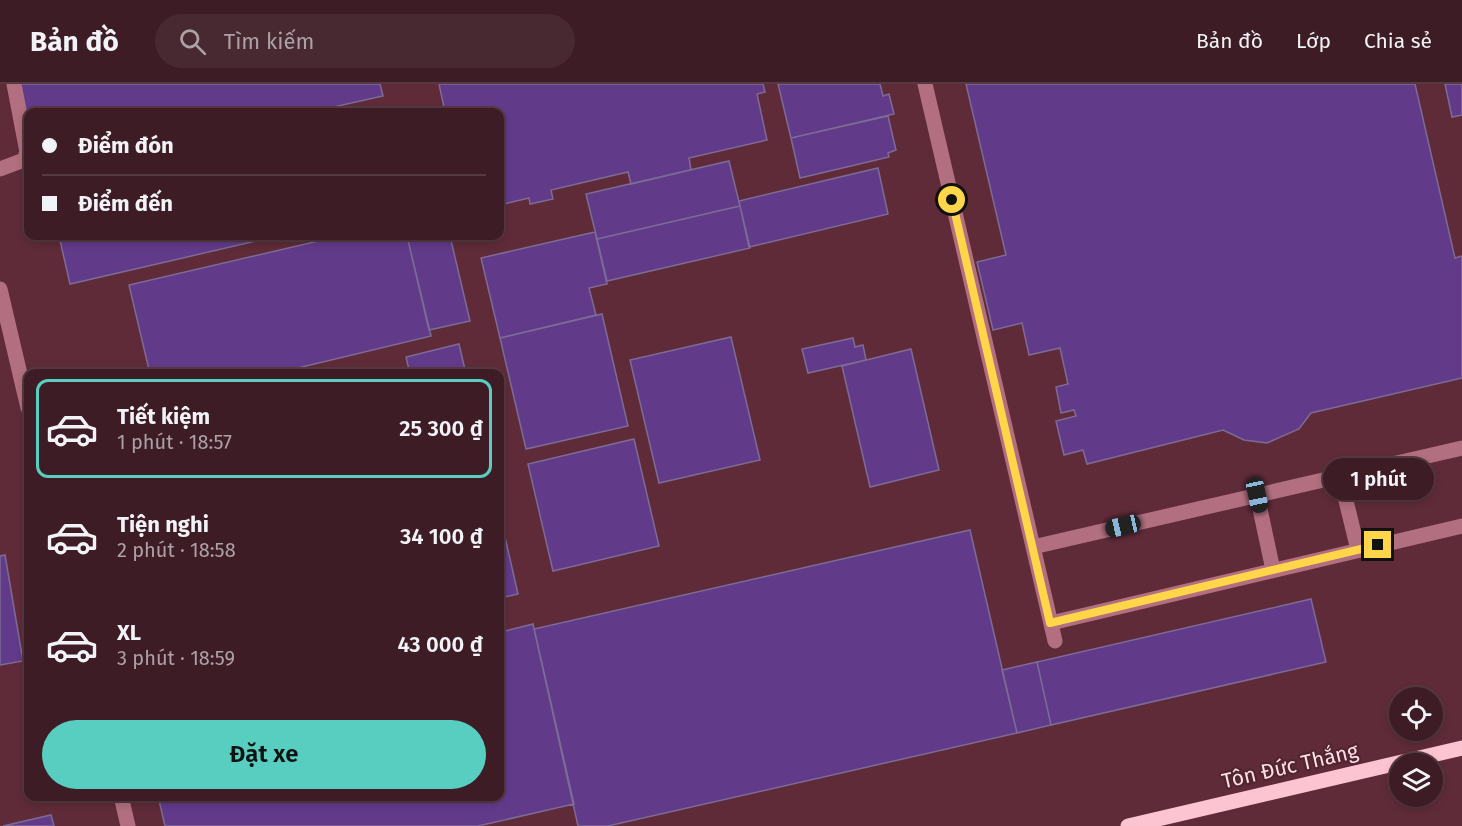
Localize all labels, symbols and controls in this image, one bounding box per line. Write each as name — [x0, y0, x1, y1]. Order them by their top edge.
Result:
search box — [155, 14, 575, 68]
text: Bản đồ — [30, 25, 119, 58]
icon: search — [176, 25, 209, 58]
text: Tìm kiếm — [224, 28, 314, 55]
text: Bản đồ — [1196, 28, 1263, 54]
text: Lớp — [1296, 28, 1331, 54]
text: Chia sẻ — [1364, 28, 1432, 54]
text: Điểm đón — [78, 132, 174, 159]
route start — [938, 186, 965, 213]
text: Điểm đến — [78, 190, 173, 217]
icon: car — [45, 402, 99, 456]
text: Tiết kiệm — [117, 403, 210, 430]
text: 25 300 ₫ — [399, 415, 483, 442]
text: 1 phút · 18:57 — [117, 430, 232, 454]
callout: 1 phút — [1322, 458, 1434, 500]
text: 1 phút — [1350, 467, 1407, 491]
car — [1244, 476, 1270, 514]
icon: car — [45, 510, 99, 564]
text: Tiện nghi — [117, 511, 209, 538]
car — [1103, 513, 1143, 539]
text: 34 100 ₫ — [400, 523, 483, 550]
route end — [1364, 531, 1391, 558]
text: 2 phút · 18:58 — [117, 538, 236, 562]
icon: car — [45, 618, 99, 672]
text: XL — [117, 619, 141, 646]
text: 43 000 ₫ — [397, 631, 483, 658]
text: 3 phút · 18:59 — [117, 646, 235, 670]
map controls — [1389, 687, 1443, 807]
button: locate — [1389, 687, 1443, 741]
button: Đặt xe — [42, 720, 486, 789]
street label: Tôn Đức Thắng — [1219, 738, 1361, 794]
button: layers — [1389, 753, 1443, 807]

